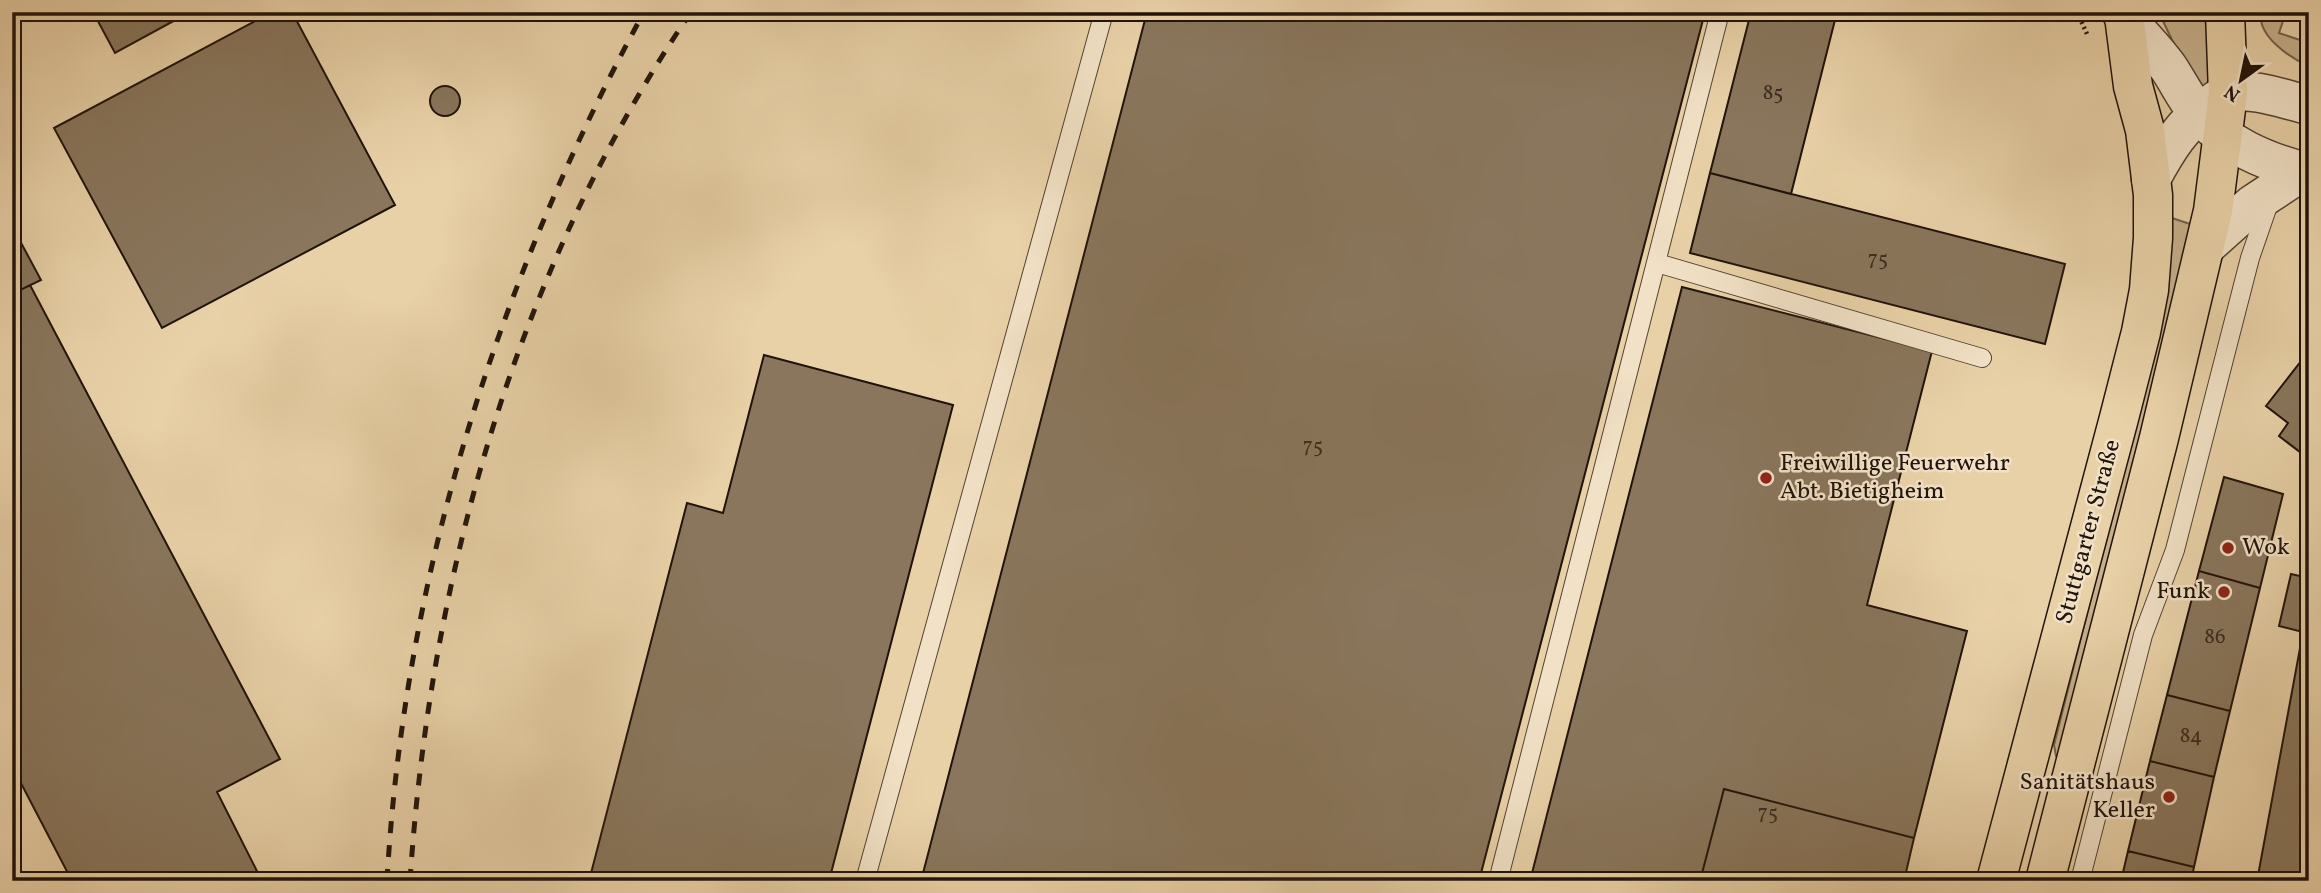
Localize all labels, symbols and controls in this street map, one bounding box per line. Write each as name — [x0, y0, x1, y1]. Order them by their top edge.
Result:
north arrow — [2206, 46, 2276, 116]
text: N — [2220, 78, 2246, 107]
house number: 85 — [1763, 79, 1783, 108]
house number: 75 — [1868, 245, 1888, 274]
house number: 75 — [1303, 432, 1323, 461]
street label: Stuttgarter Straße — [2048, 436, 2130, 628]
place label: Freiwillige Feuerwehr Abt. Bietigheim — [1780, 447, 2010, 509]
marker: Freiwillige Feuerwehr Abt. Bietigheim — [1758, 470, 1774, 486]
place label: Wok — [2242, 531, 2290, 565]
marker: Wok — [2220, 540, 2236, 556]
place label: Funk — [2156, 575, 2210, 609]
marker: Funk — [2216, 584, 2232, 600]
house number: 86 — [2204, 623, 2226, 652]
house number: 84 — [2180, 722, 2202, 751]
place label: Sanitätshaus Keller — [2019, 766, 2155, 828]
marker: Sanitätshaus Keller — [2161, 789, 2177, 805]
house number: 75 — [1758, 799, 1778, 828]

